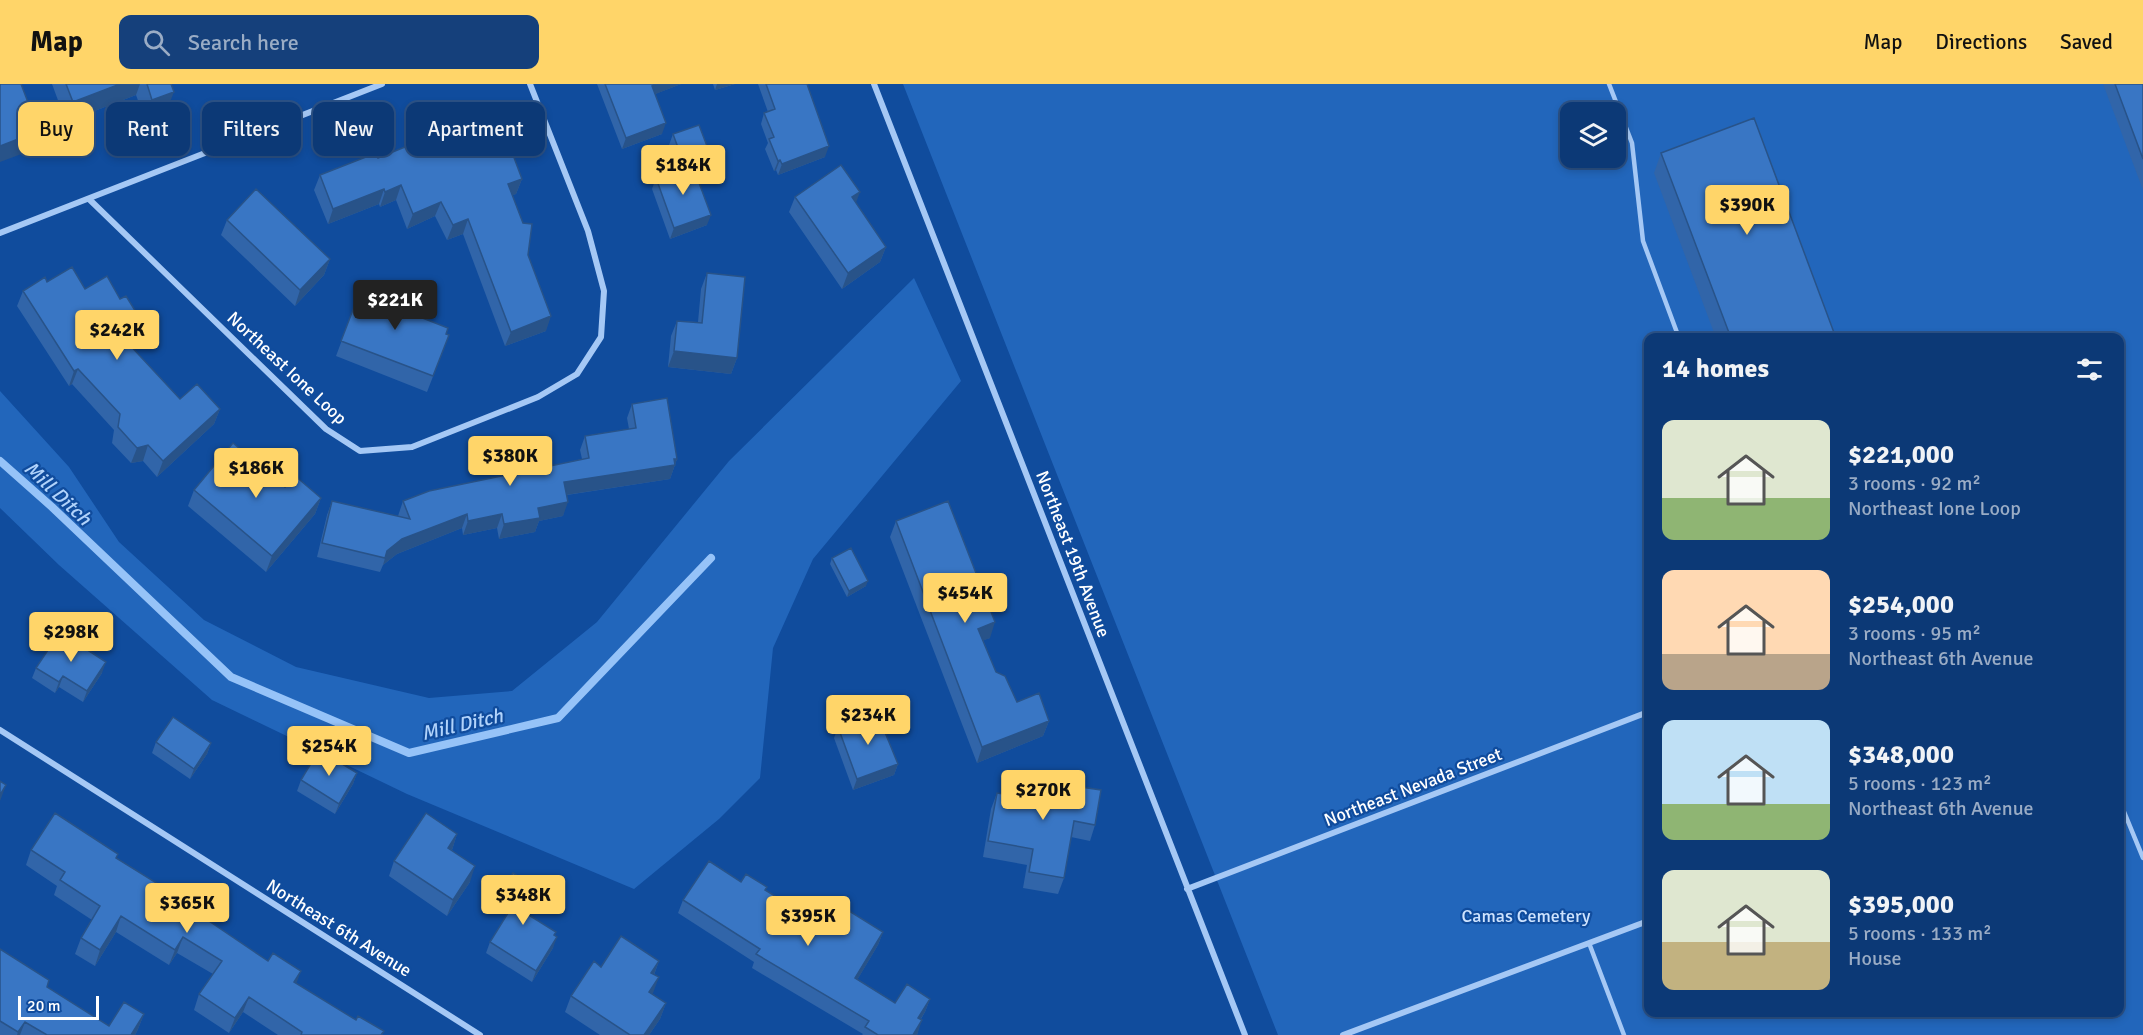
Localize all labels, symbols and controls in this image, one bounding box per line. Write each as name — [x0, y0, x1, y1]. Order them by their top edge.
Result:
search box — [119, 15, 539, 69]
text: Map — [30, 25, 83, 59]
icon: search — [140, 26, 173, 59]
text: Search here — [188, 29, 299, 56]
text: Map — [1864, 29, 1902, 55]
text: Directions — [1935, 29, 2027, 55]
text: Saved — [2060, 29, 2113, 55]
chip: Buy — [18, 102, 94, 156]
chip: Rent — [106, 102, 190, 156]
chip: Filters — [202, 102, 301, 156]
chip: New — [313, 102, 394, 156]
chip: Apartment — [406, 102, 545, 156]
map controls — [1560, 102, 1626, 168]
button: layers — [1560, 102, 1626, 168]
pin: $184K — [641, 145, 725, 196]
text: $184K — [655, 152, 711, 177]
pin: $390K — [1705, 185, 1789, 236]
text: $390K — [1719, 192, 1775, 217]
pin: $221K — [353, 280, 437, 331]
text: $221K — [367, 287, 423, 312]
street label: Northeast Ione Loop — [223, 307, 351, 429]
pin: $242K — [75, 310, 159, 361]
text: $242K — [89, 317, 145, 342]
text: 14 homes — [1662, 353, 1769, 385]
icon: filters — [2073, 353, 2106, 386]
pin: $380K — [468, 436, 552, 487]
text: $221,000 — [1848, 439, 1954, 471]
text: $380K — [482, 443, 538, 468]
icon: home — [1710, 444, 1782, 516]
pin: $186K — [214, 448, 298, 499]
text: $186K — [228, 455, 284, 480]
water label: Mill Ditch — [19, 456, 97, 532]
street label: Northeast 19th Avenue — [1031, 468, 1115, 640]
text: 3 rooms · 92 m² — [1848, 471, 1981, 496]
text: Northeast Ione Loop — [1848, 496, 2021, 521]
pin: $454K — [923, 573, 1007, 624]
text: $454K — [937, 580, 993, 605]
text: $254,000 — [1848, 589, 1954, 621]
icon: home — [1710, 594, 1782, 666]
pin: $298K — [29, 612, 113, 663]
text: $298K — [43, 619, 99, 644]
text: 3 rooms · 95 m² — [1848, 621, 1981, 646]
text: Northeast 6th Avenue — [1848, 646, 2034, 671]
pin: $234K — [826, 695, 910, 746]
text: $234K — [840, 702, 896, 727]
water label: Mill Ditch — [419, 703, 506, 746]
pin: $254K — [287, 726, 371, 777]
text: $254K — [301, 733, 357, 758]
text: $348,000 — [1848, 739, 1954, 771]
street label: Northeast Nevada Street — [1321, 743, 1505, 831]
icon: home — [1710, 744, 1782, 816]
pin: $270K — [1001, 770, 1085, 821]
text: 5 rooms · 123 m² — [1848, 771, 1992, 796]
text: $270K — [1015, 777, 1071, 802]
text: Northeast 6th Avenue — [1848, 796, 2034, 821]
street label: Northeast 6th Avenue — [262, 874, 416, 982]
pin: $348K — [481, 875, 565, 926]
text: $348K — [495, 882, 551, 907]
pin: $365K — [145, 883, 229, 934]
text: $395,000 — [1848, 889, 1954, 921]
text: $365K — [159, 890, 215, 915]
icon: home — [1710, 894, 1782, 966]
pin: $395K — [766, 896, 850, 947]
text: $395K — [780, 903, 836, 928]
park label: Camas Cemetery — [1462, 905, 1591, 927]
text: 5 rooms · 133 m² — [1848, 921, 1992, 946]
text: House — [1848, 946, 1902, 971]
scale bar — [18, 993, 99, 1020]
text: 20 m — [27, 996, 61, 1016]

